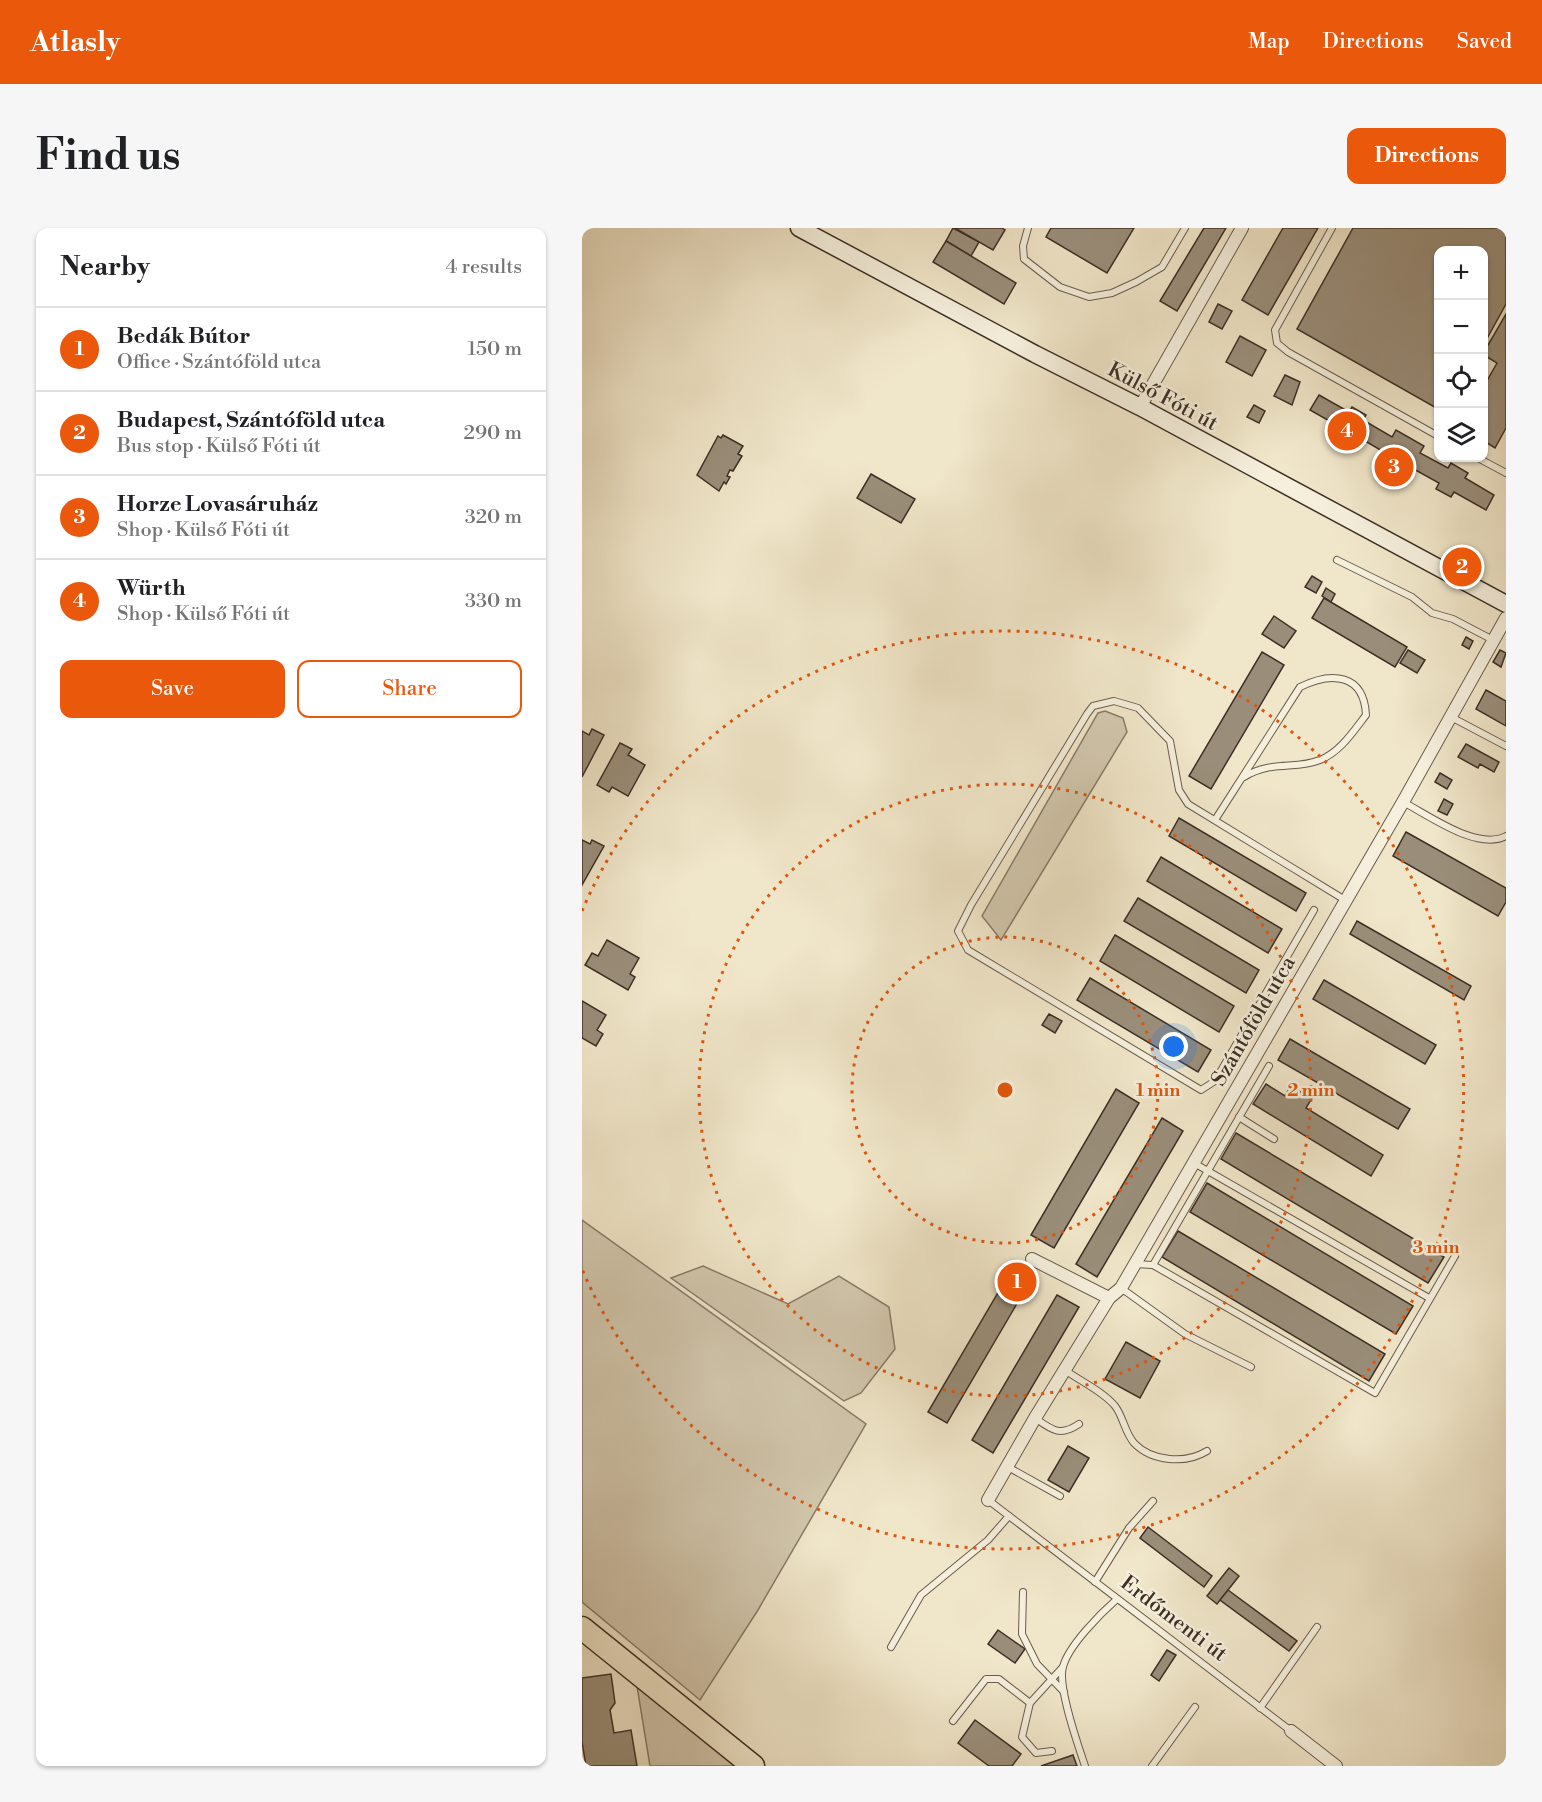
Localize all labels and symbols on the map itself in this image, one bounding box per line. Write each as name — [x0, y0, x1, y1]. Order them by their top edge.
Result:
street label: Külső Fóti út — [1103, 357, 1223, 437]
pin: 4 — [1328, 408, 1366, 454]
pin: 3 — [1374, 444, 1414, 490]
pin: 2 — [1442, 544, 1482, 590]
street label: Szántóföld utca — [1206, 952, 1302, 1091]
your location — [1159, 1032, 1188, 1061]
text: 1 min — [1136, 1079, 1180, 1102]
text: 2 min — [1287, 1079, 1335, 1102]
centre of rings — [995, 1080, 1015, 1100]
text: 3 min — [1413, 1236, 1459, 1259]
pin: 1 — [998, 1260, 1036, 1304]
street label: Erdőmenti út — [1115, 1570, 1232, 1668]

